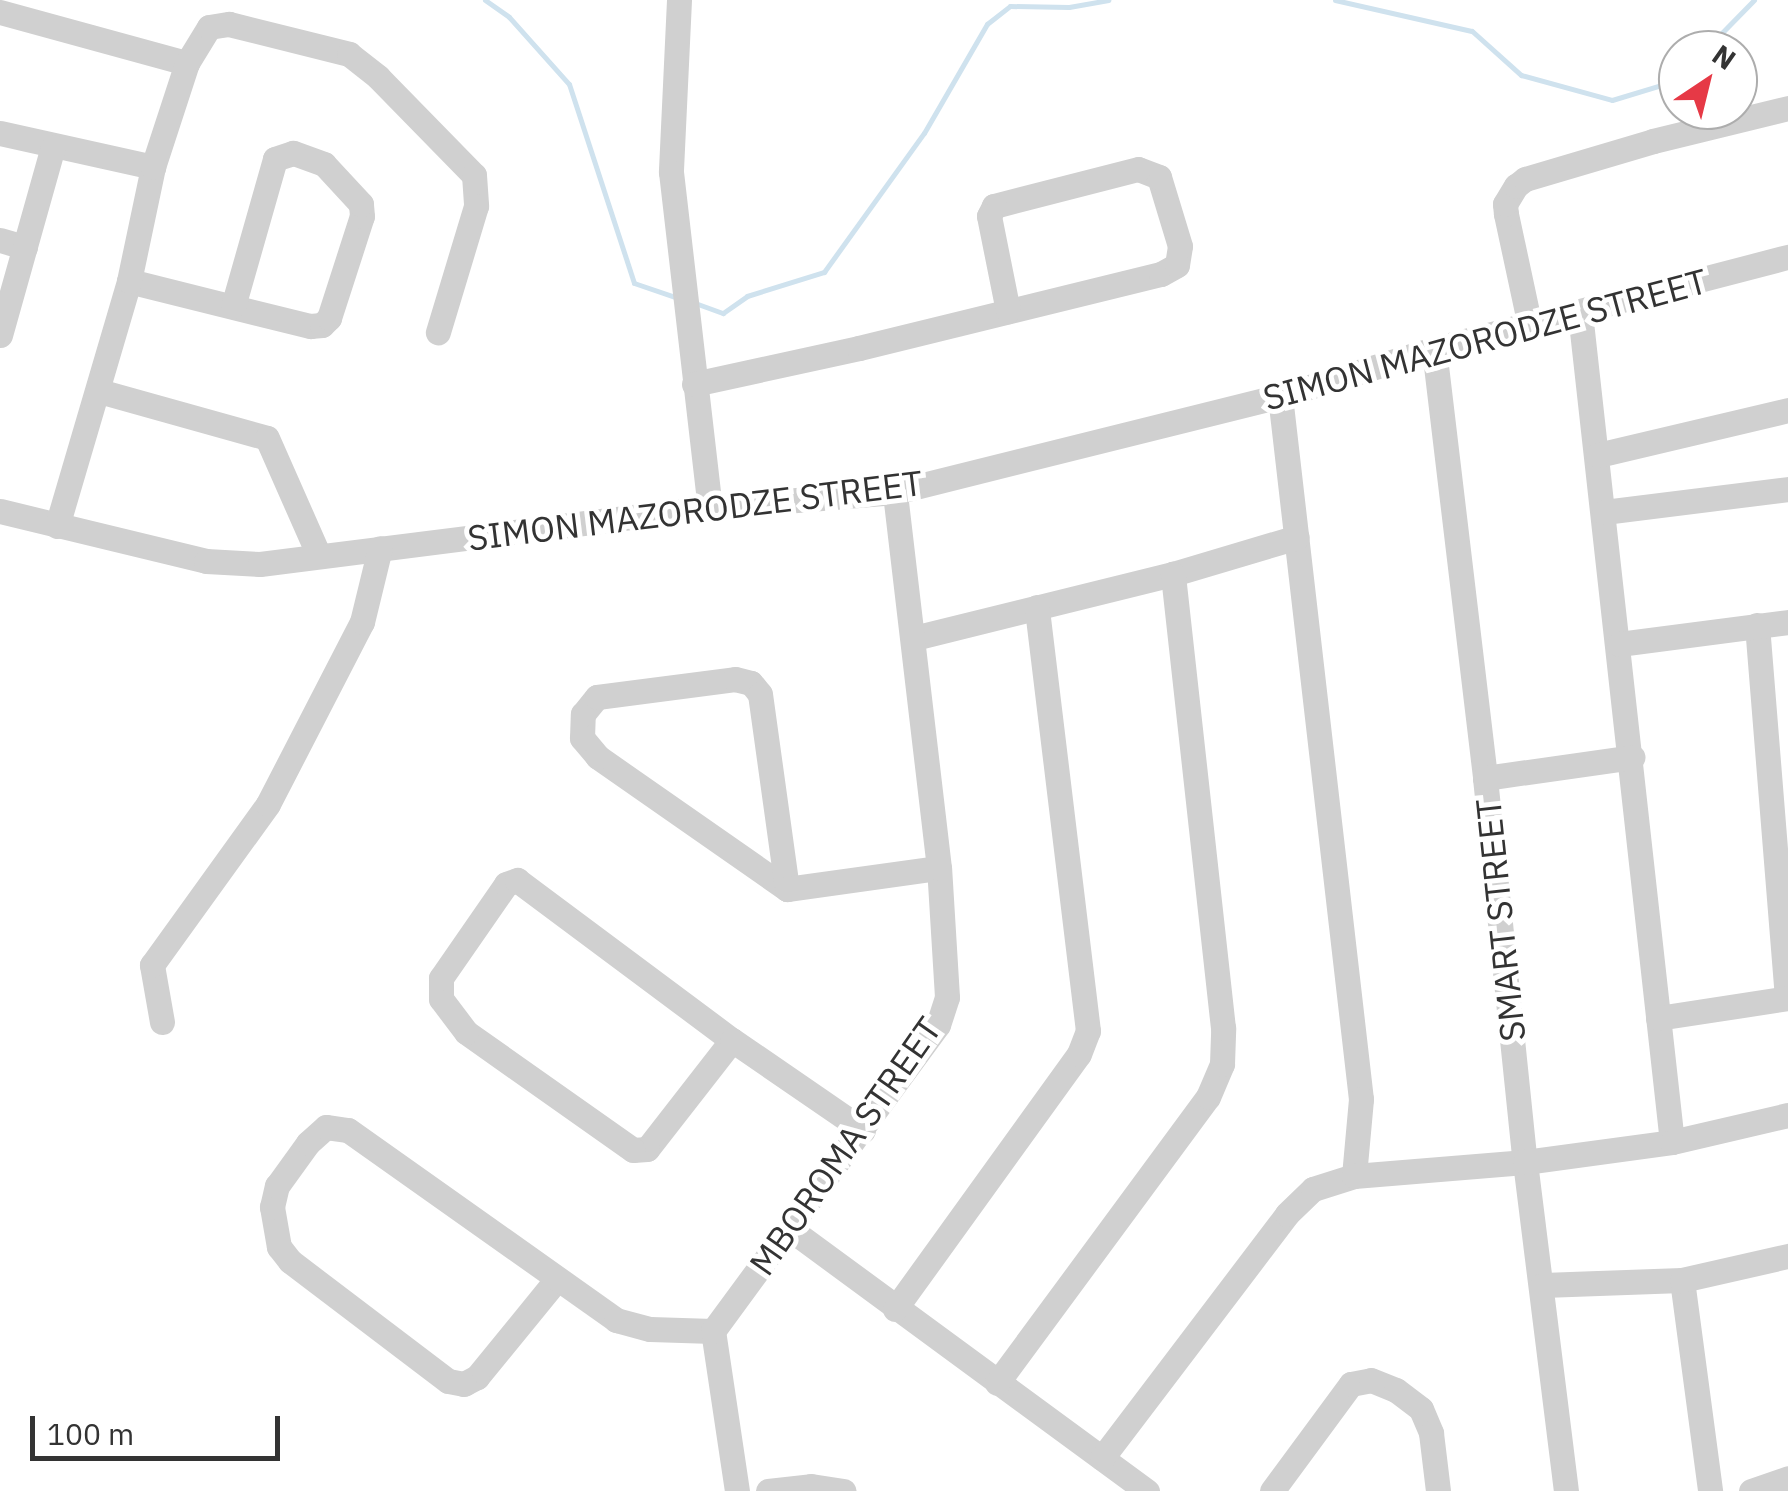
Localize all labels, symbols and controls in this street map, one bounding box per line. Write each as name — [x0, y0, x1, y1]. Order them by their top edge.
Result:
north arrow — [1658, 30, 1758, 130]
text: N — [1705, 36, 1743, 78]
street label: SIMON MAZORODZE STREET — [1258, 259, 1712, 419]
street label: SIMON MAZORODZE STREET — [465, 461, 925, 559]
street label: SMART STREET — [1466, 796, 1534, 1044]
street label: MBOROMA STREET — [740, 1009, 950, 1283]
scale bar — [35, 1396, 285, 1458]
text: 100 m — [47, 1414, 134, 1453]

